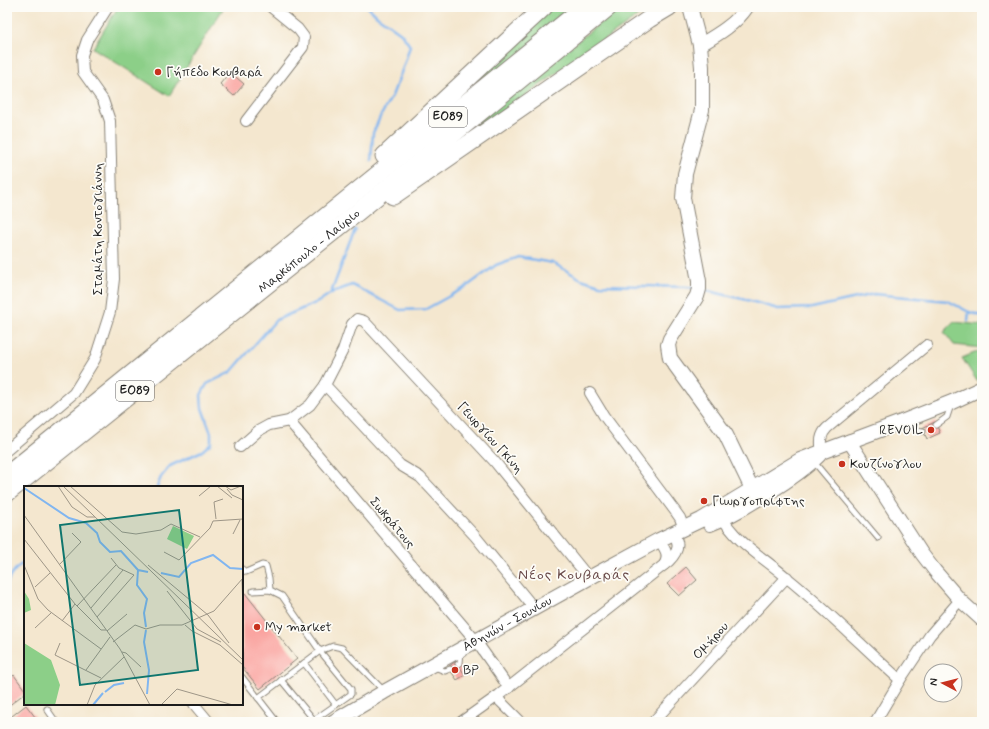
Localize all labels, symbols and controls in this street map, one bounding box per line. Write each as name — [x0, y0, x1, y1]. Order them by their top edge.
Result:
place label: Γήπεδο Κουβαρά — [166, 64, 263, 81]
marker: Γήπεδο Κουβαρά — [153, 67, 163, 77]
road number: ΕΟ89 — [429, 107, 467, 127]
street label: Σταμάτη Κοντογιάννη — [90, 163, 107, 295]
street label: Μαρκόπουλο - Λαύριο — [254, 205, 364, 297]
road number: ΕΟ89 — [116, 381, 154, 401]
street label: Γεωργίου Γκίνη — [453, 399, 527, 477]
place label: REVOIL — [879, 422, 923, 439]
marker: REVOIL — [926, 425, 936, 435]
place label: Κουζίνογλου — [850, 456, 921, 473]
marker: Κουζίνογλου — [837, 459, 847, 469]
inset map — [24, 486, 243, 705]
place label: Γιωργοπρίφτης — [712, 493, 805, 510]
street label: Σωκράτους — [365, 494, 419, 553]
marker: Γιωργοπρίφτης — [699, 496, 709, 506]
district label: Νέος Κουβαράς — [518, 565, 630, 585]
street label: Αθηνών - Σουνίου — [459, 592, 555, 655]
street label: Ομήρου — [689, 618, 733, 663]
place label: My market — [265, 619, 332, 636]
marker: My market — [252, 622, 262, 632]
place label: BP — [463, 662, 479, 679]
north arrow — [923, 663, 963, 703]
marker: BP — [450, 665, 460, 675]
text: N — [927, 677, 941, 686]

